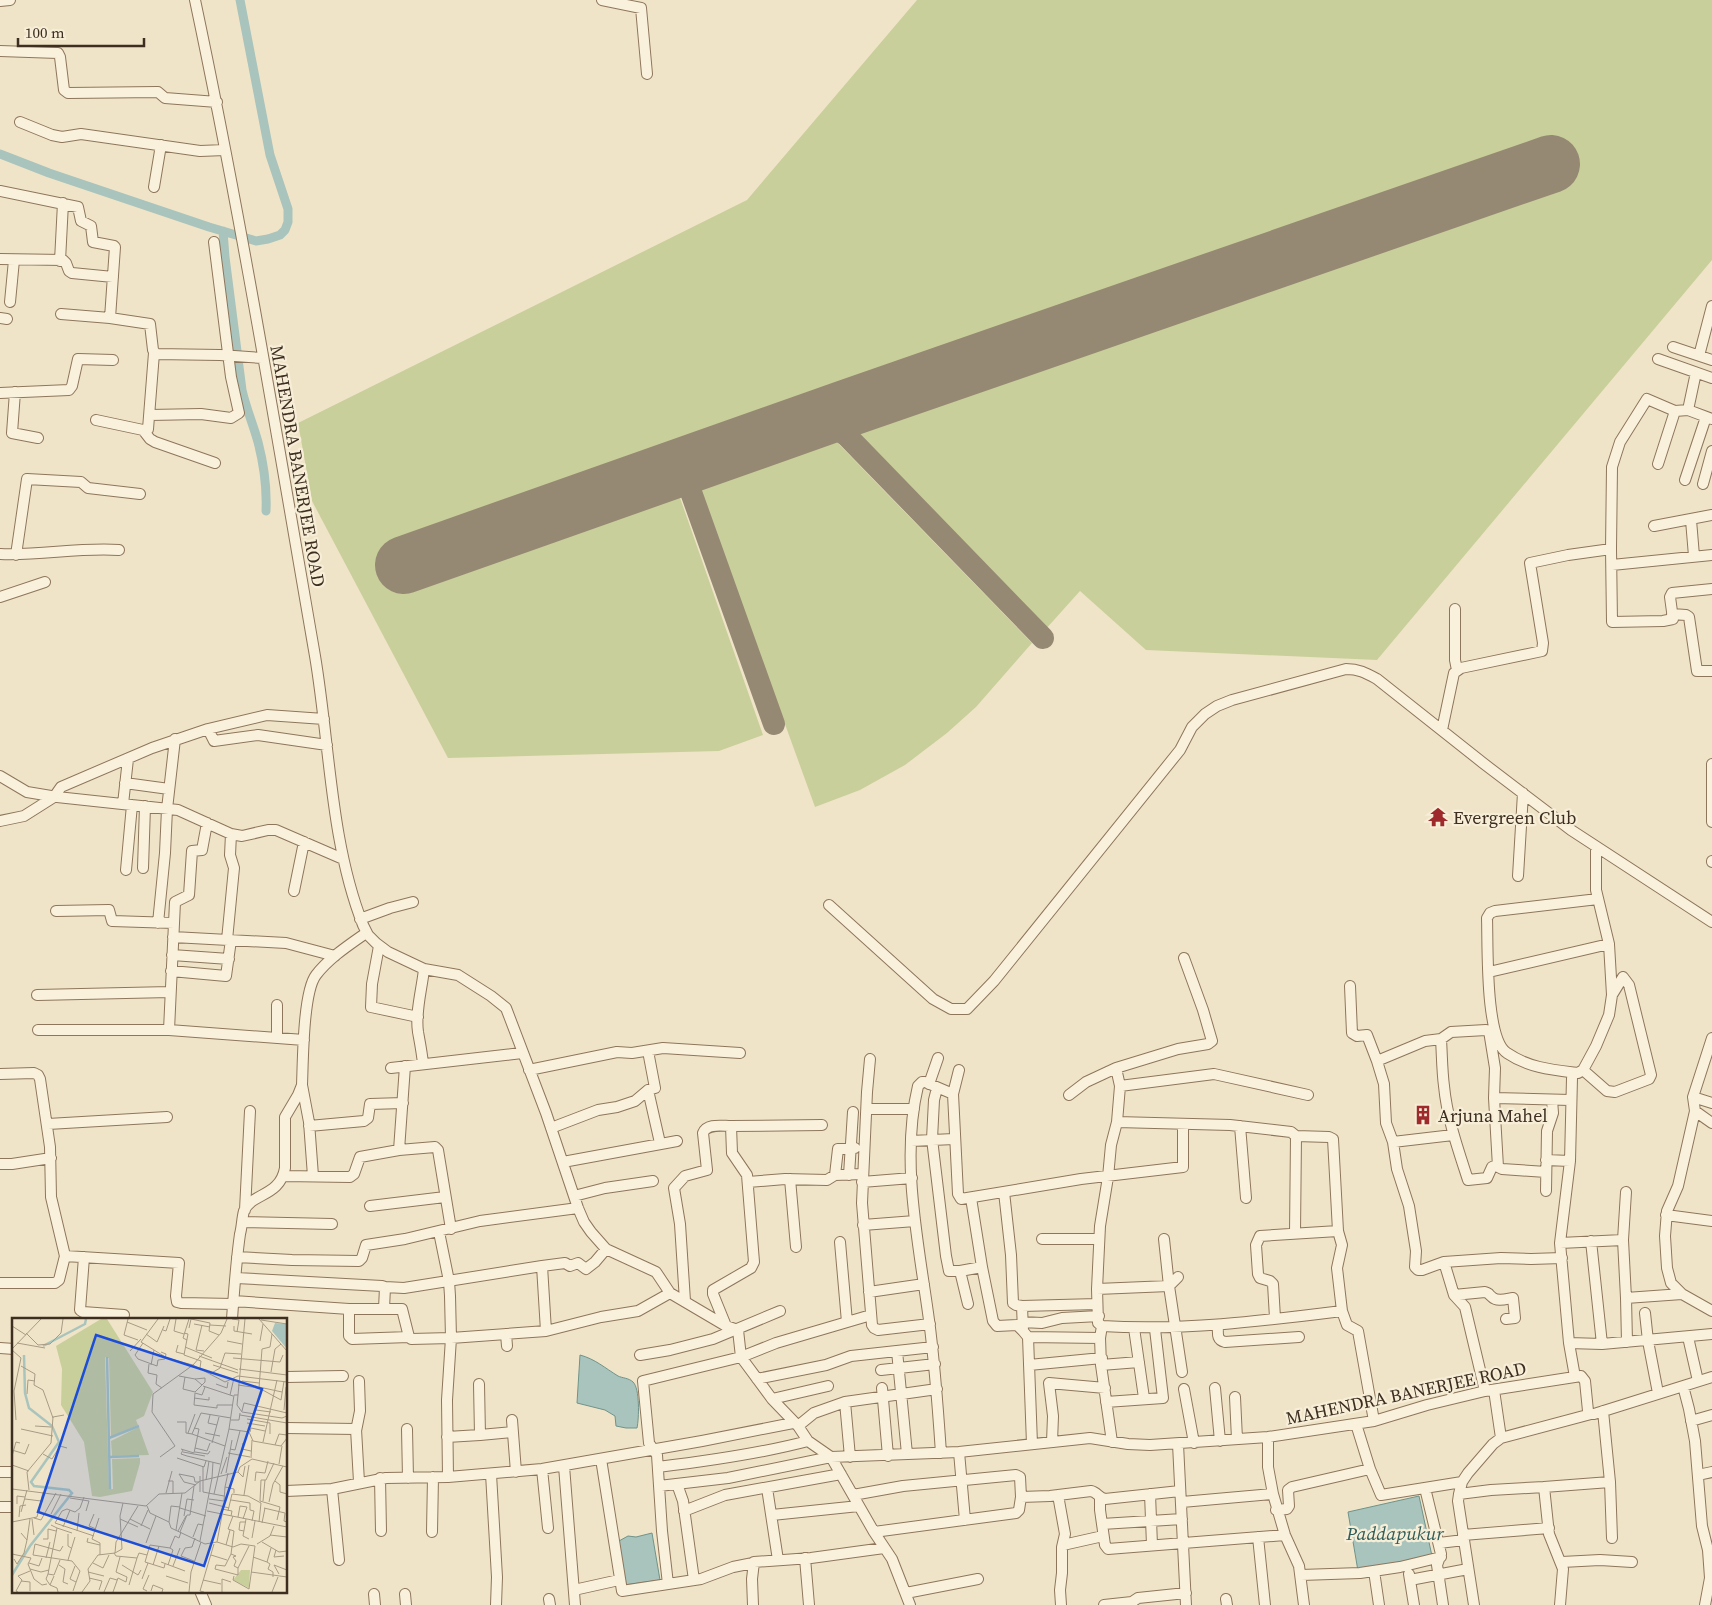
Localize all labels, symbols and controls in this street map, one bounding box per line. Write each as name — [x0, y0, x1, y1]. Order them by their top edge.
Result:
scale bar — [18, 15, 144, 47]
text: 100 m — [25, 22, 65, 43]
street label: MAHENDRA BANERJEE ROAD — [264, 343, 332, 589]
place label: Evergreen Club — [1453, 805, 1576, 830]
temple icon: Evergreen Club — [1427, 806, 1449, 828]
place label: Arjuna Mahel — [1438, 1103, 1548, 1128]
building icon: Arjuna Mahel — [1412, 1104, 1434, 1126]
inset map — [12, 1318, 288, 1592]
street label: MAHENDRA BANERJEE ROAD — [1284, 1355, 1528, 1431]
water label: Paddapukur — [1345, 1520, 1445, 1546]

